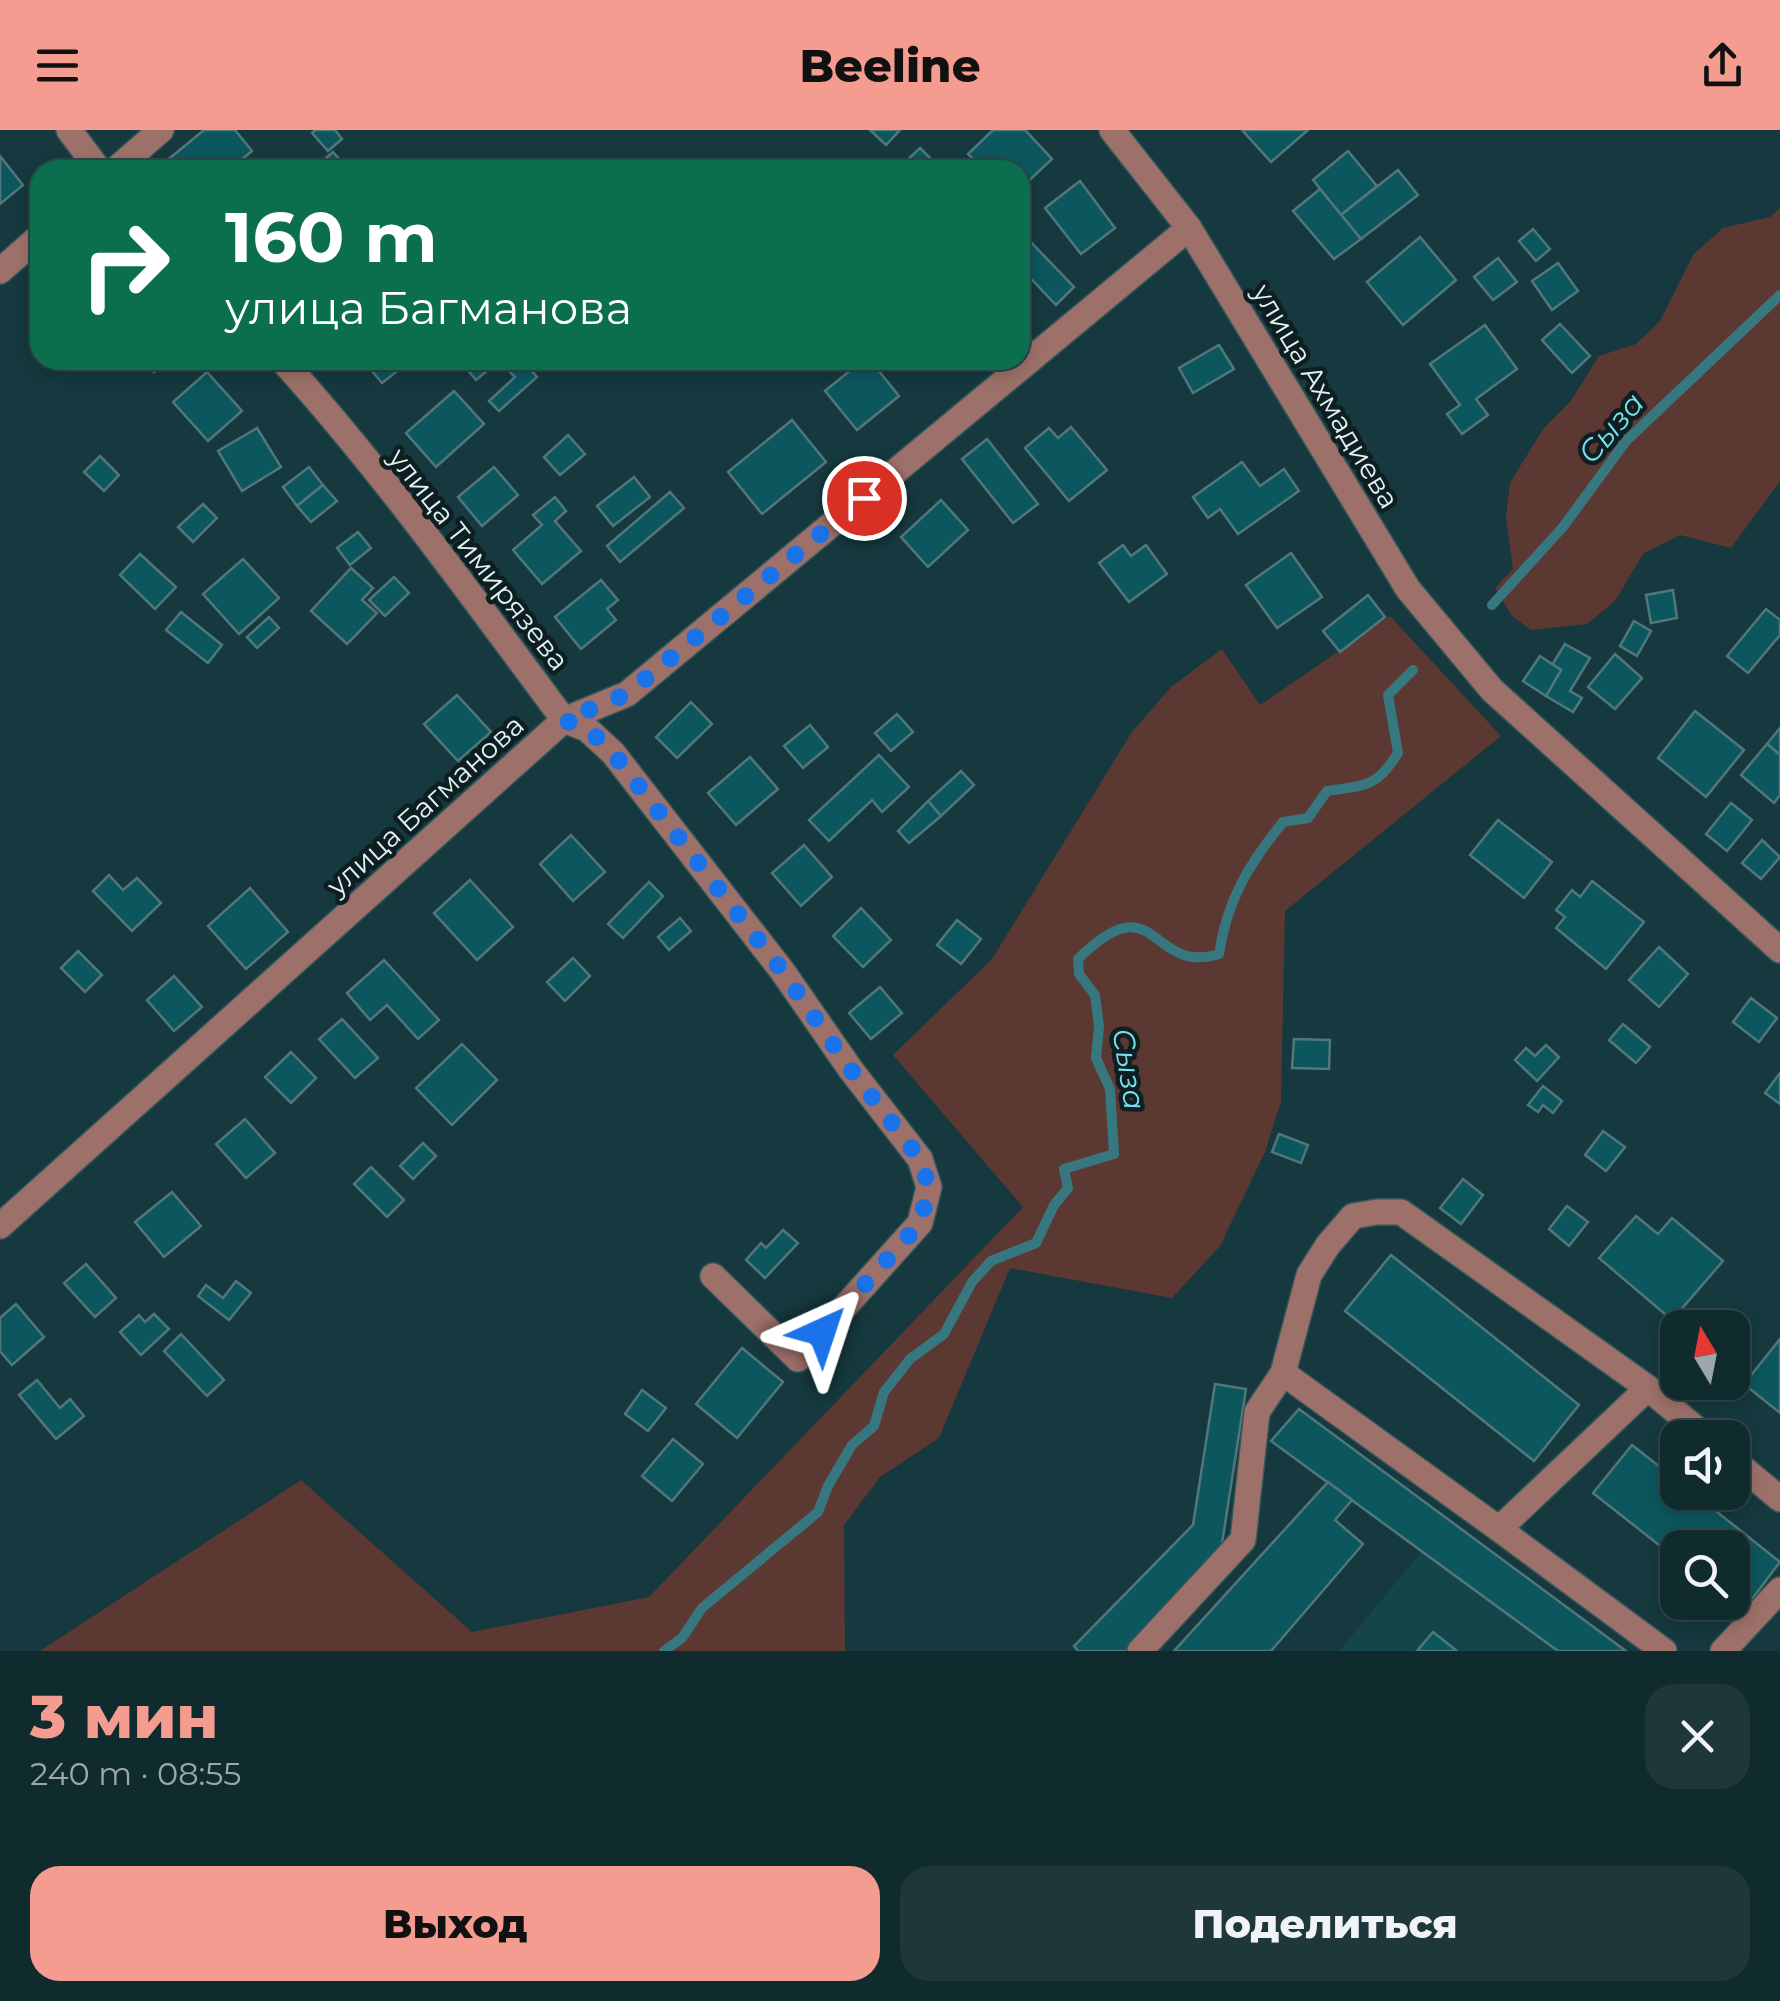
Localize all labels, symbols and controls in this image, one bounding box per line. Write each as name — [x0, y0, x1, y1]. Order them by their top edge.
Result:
icon: menu — [30, 38, 85, 93]
text: Beeline — [799, 38, 981, 93]
icon: share — [1695, 38, 1750, 93]
text: 160 m — [225, 194, 438, 280]
icon: right — [60, 200, 190, 330]
street label: улица Ахмадиева — [1245, 277, 1406, 514]
text: улица Багманова — [225, 280, 632, 335]
water label: Сыза — [1570, 385, 1652, 471]
street label: улица Тимирязева — [381, 440, 576, 677]
pin — [822, 456, 907, 541]
icon: arrive — [837, 471, 892, 526]
street label: улица Багманова — [319, 708, 530, 903]
water label: Сыза — [1104, 1026, 1154, 1112]
position arrow — [770, 1280, 874, 1384]
north arrow — [1660, 1310, 1750, 1400]
map controls — [1660, 1310, 1750, 1620]
button: sound — [1660, 1420, 1750, 1510]
button: search — [1660, 1530, 1750, 1620]
text: 3 мин — [30, 1680, 218, 1753]
button: close — [1645, 1684, 1750, 1789]
text: 240 m · 08:55 — [30, 1754, 241, 1793]
button: Выход — [30, 1866, 880, 1981]
button: Поделиться — [900, 1866, 1750, 1981]

